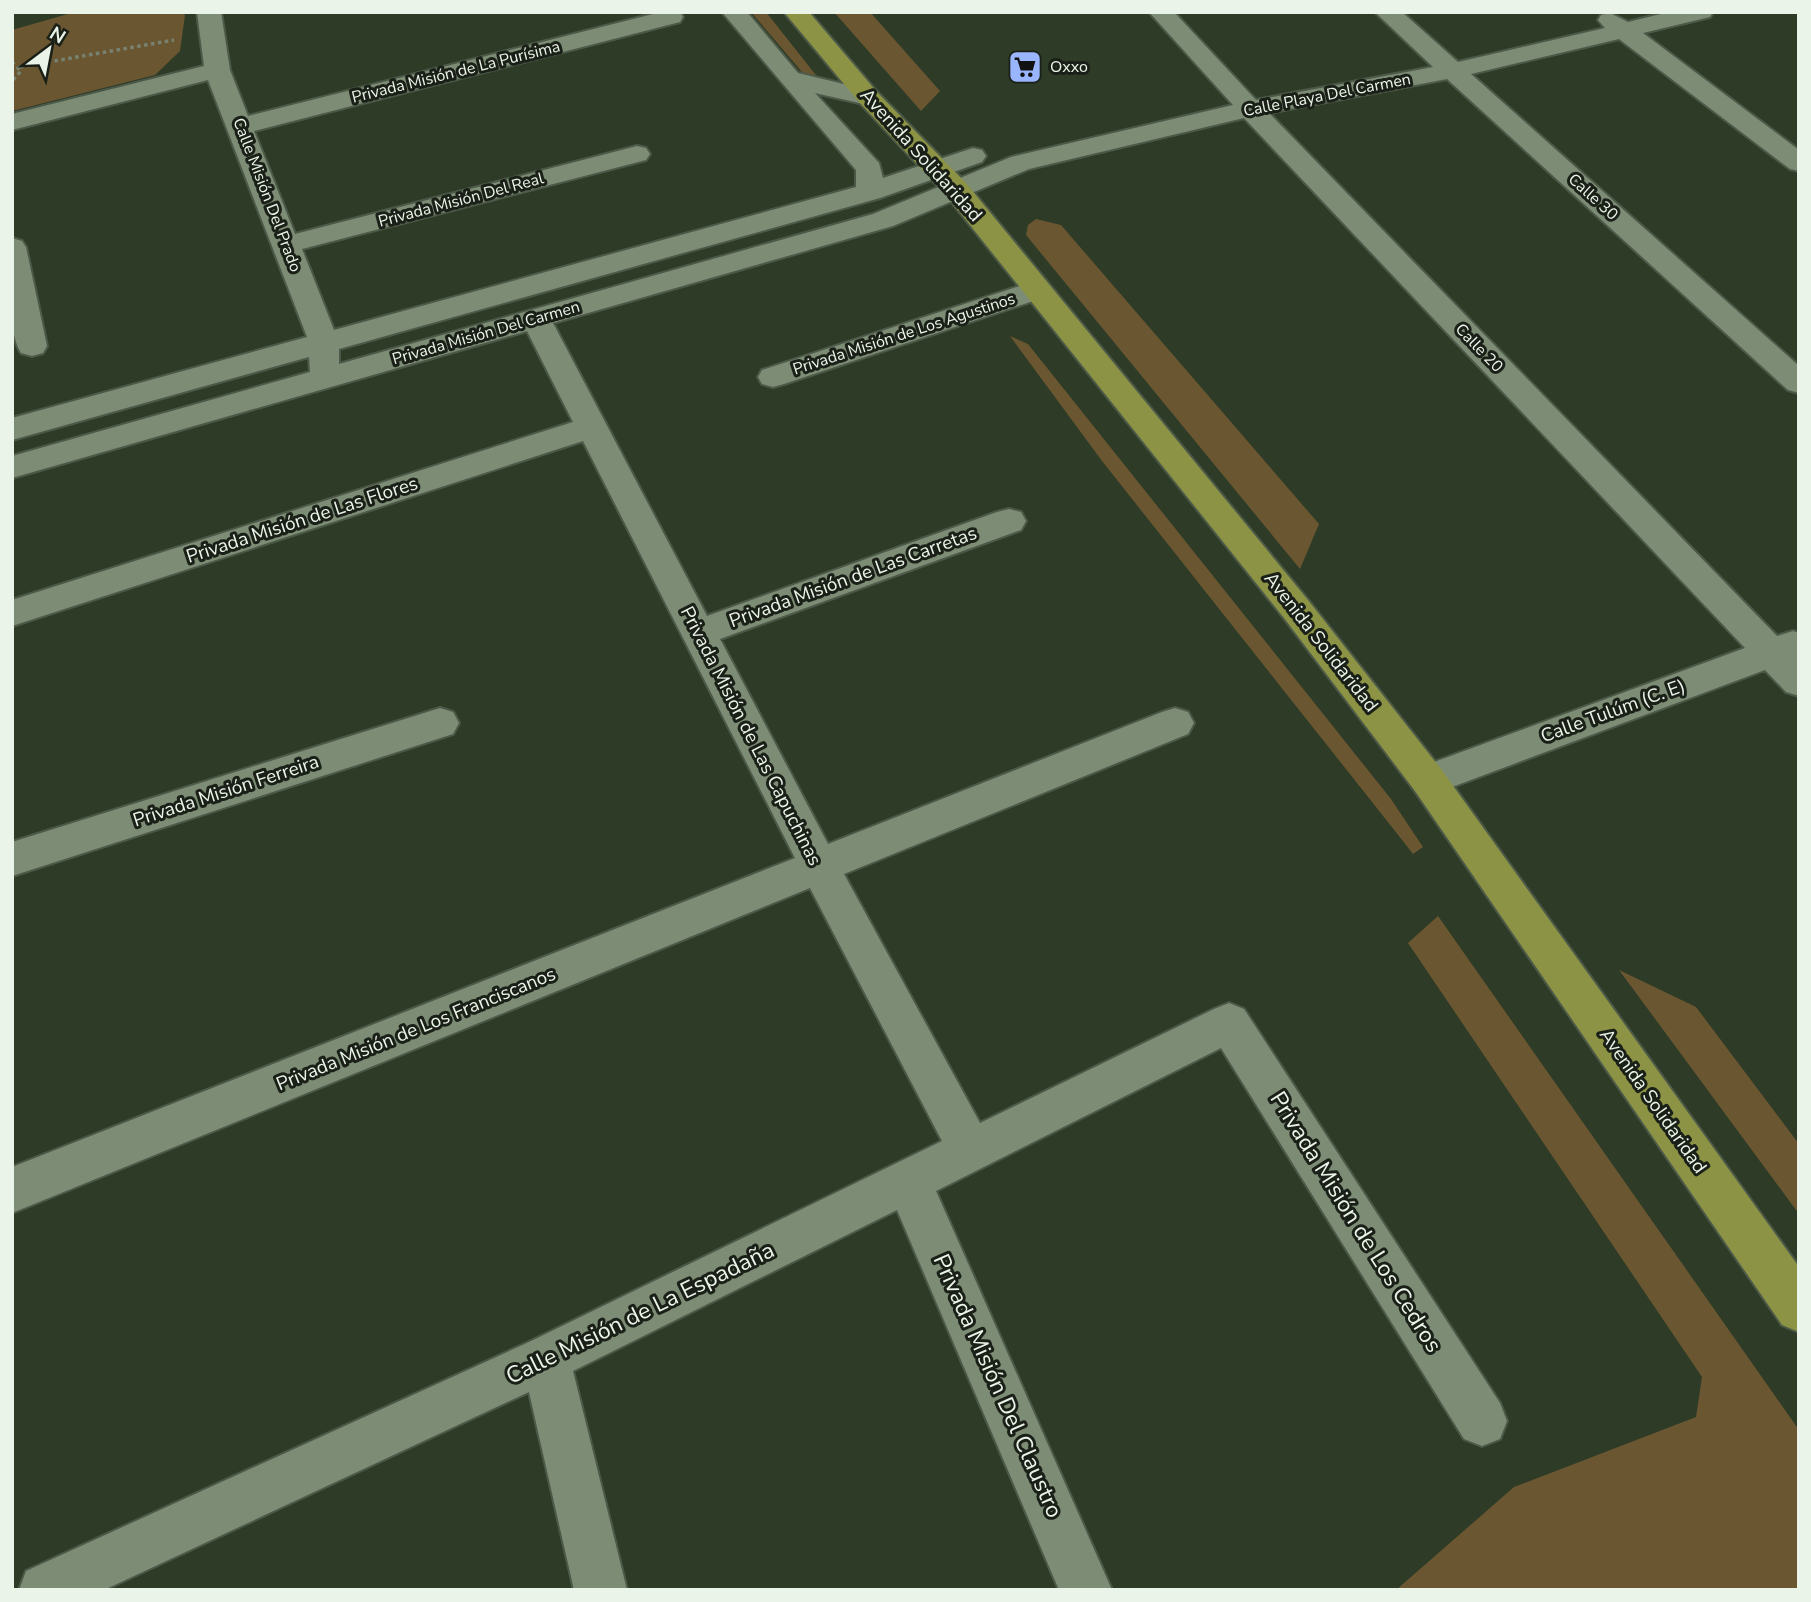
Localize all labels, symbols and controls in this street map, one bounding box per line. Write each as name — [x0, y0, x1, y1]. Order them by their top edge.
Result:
north arrow — [14, 14, 84, 84]
text: N — [45, 21, 70, 50]
street label: Privada Misión de La Purísima — [349, 35, 563, 109]
supermarket icon: Oxxo — [1006, 48, 1044, 86]
place label: Oxxo — [1050, 56, 1088, 78]
street label: Calle Playa Del Carmen — [1241, 68, 1413, 122]
street label: Avenida Solidaridad — [854, 83, 988, 227]
street label: Calle Misión Del Prado — [227, 115, 307, 275]
street label: Privada Misión Del Real — [376, 167, 546, 233]
street label: Calle 30 — [1563, 169, 1623, 225]
street label: Privada Misión de Los Agustinos — [790, 288, 1018, 380]
street label: Privada Misión Del Carmen — [390, 296, 582, 370]
street label: Calle 20 — [1450, 319, 1508, 377]
street label: Privada Misión de Las Flores — [183, 470, 421, 570]
street label: Privada Misión de Las Carretas — [726, 520, 980, 634]
street label: Avenida Solidaridad — [1258, 567, 1384, 717]
street label: Privada Misión de Las Capuchinas — [674, 602, 828, 870]
street label: Calle Tulúm (C. E) — [1537, 673, 1689, 749]
street label: Privada Misión Ferreira — [130, 749, 322, 833]
street label: Privada Misión de Los Franciscanos — [272, 961, 560, 1097]
street label: Avenida Solidaridad — [1593, 1023, 1713, 1179]
street label: Privada Misión de Los Cedros — [1263, 1086, 1449, 1358]
street label: Calle Misión de La Espadaña — [501, 1234, 779, 1392]
street label: Privada Misión Del Claustro — [926, 1249, 1070, 1523]

